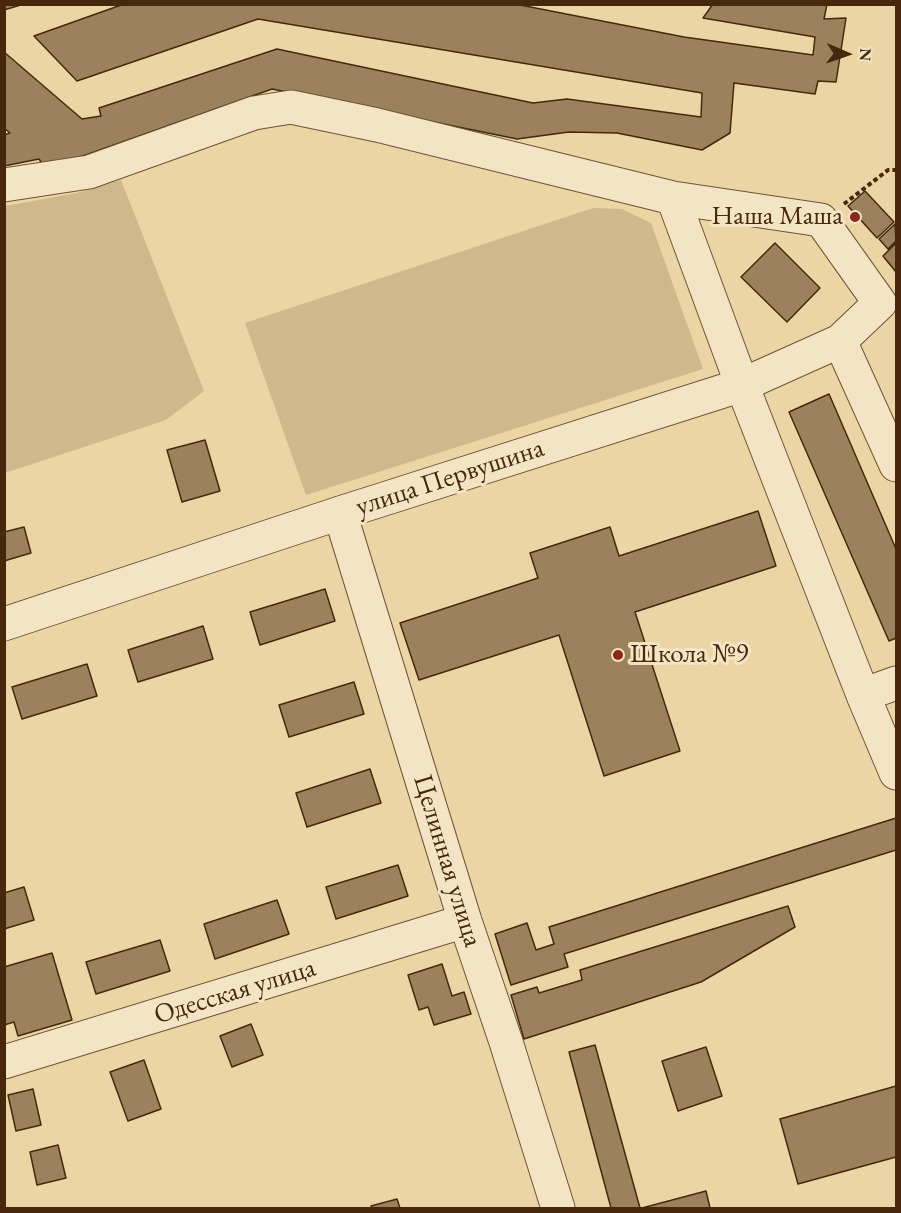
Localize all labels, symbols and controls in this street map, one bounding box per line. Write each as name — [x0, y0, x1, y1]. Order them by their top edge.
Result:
north arrow — [817, 24, 877, 84]
text: N — [855, 48, 876, 61]
place label: Наша Маша — [711, 201, 843, 233]
marker: Наша Маша — [848, 210, 862, 224]
street label: улица Первушина — [352, 432, 548, 524]
place label: Школа №9 — [630, 639, 749, 671]
marker: Школа №9 — [611, 648, 625, 662]
street label: Целинная улица — [405, 771, 489, 951]
street label: Одесская улица — [150, 952, 320, 1032]

